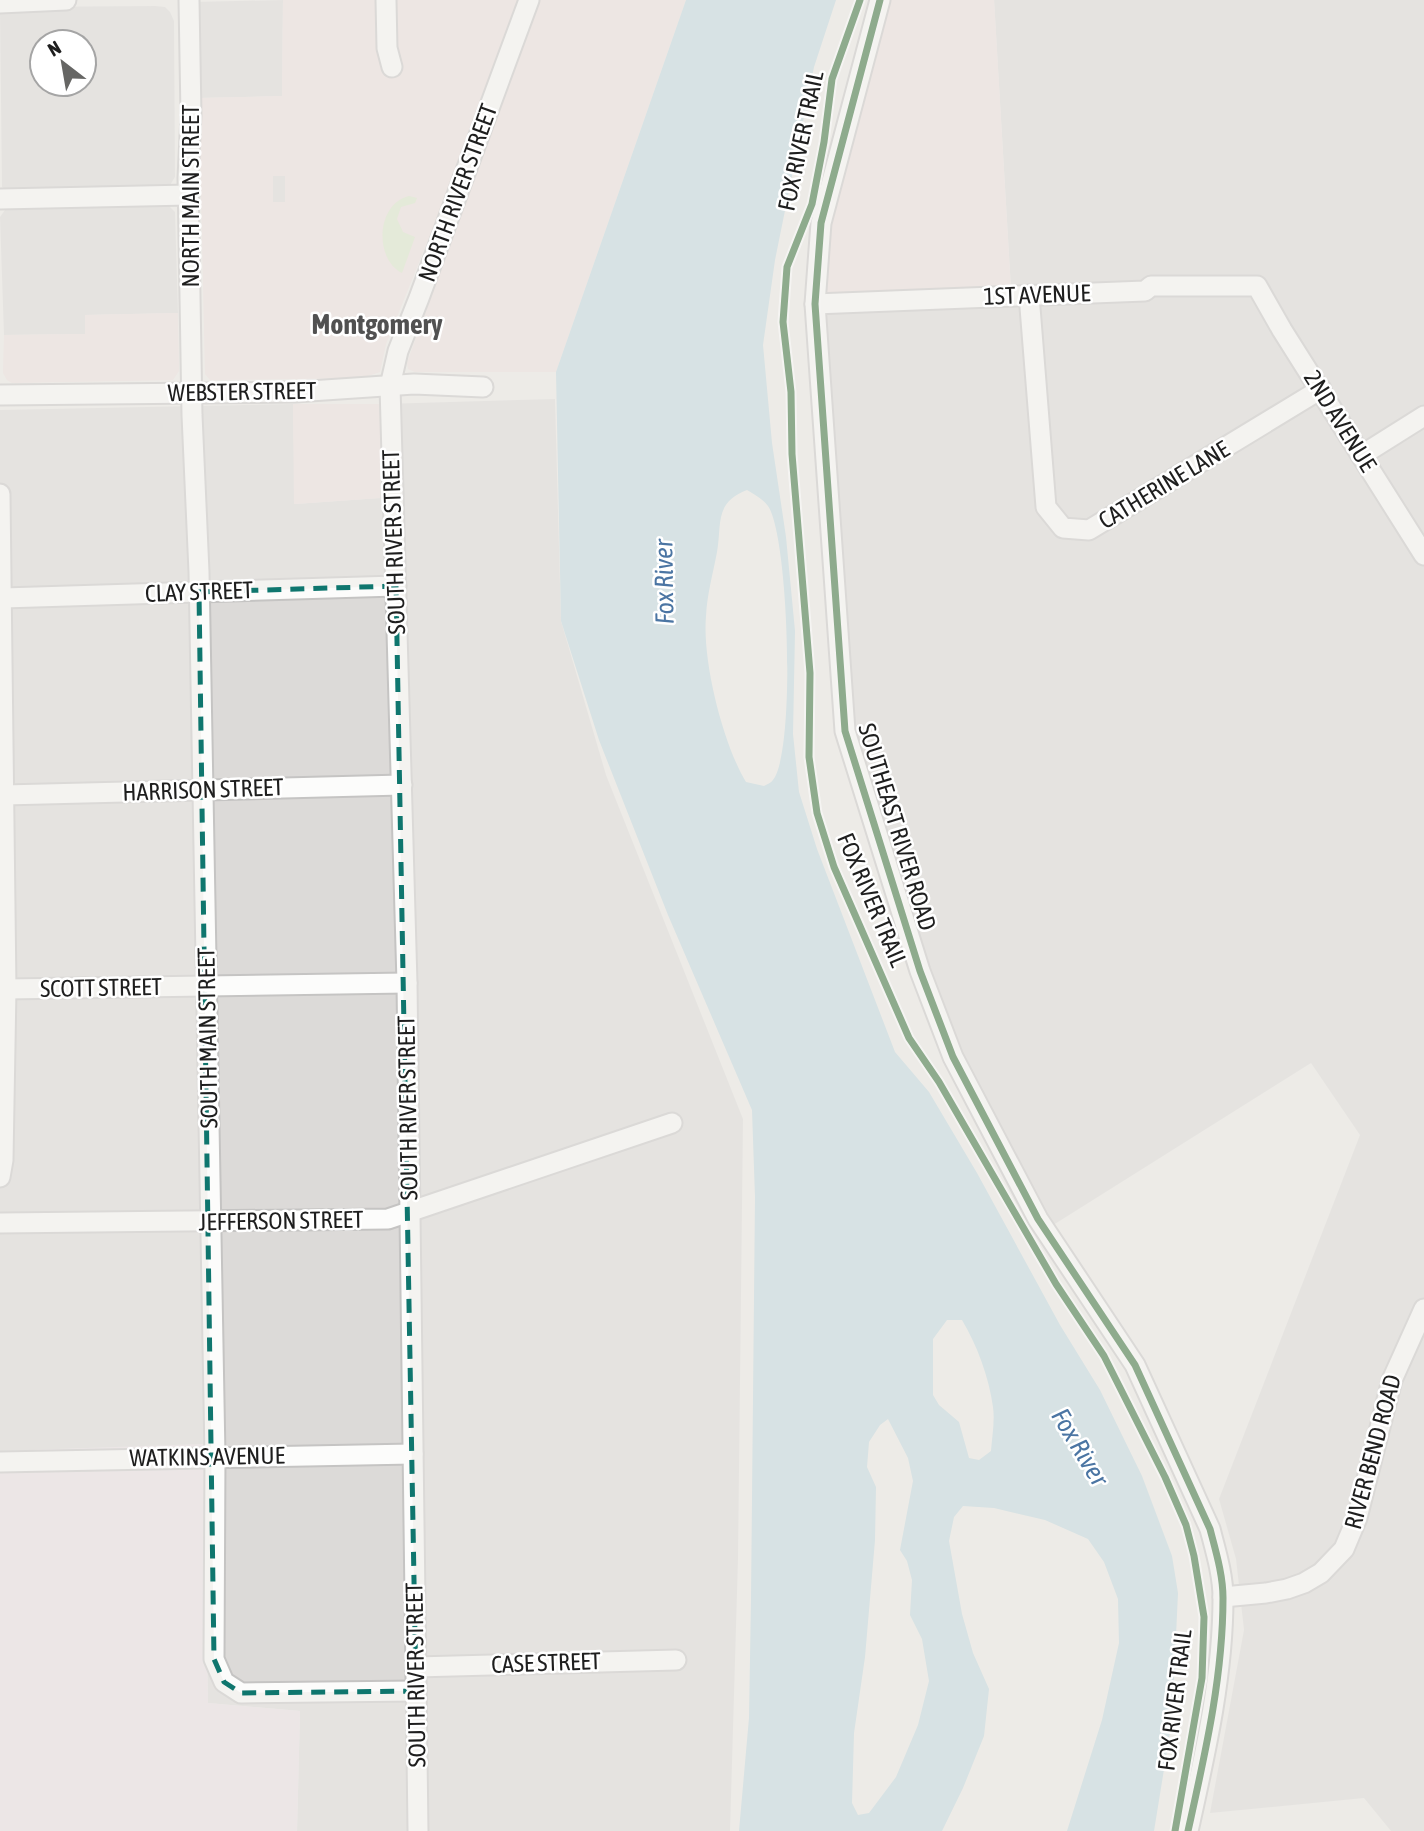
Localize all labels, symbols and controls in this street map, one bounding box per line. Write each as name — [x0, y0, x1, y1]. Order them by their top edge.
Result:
north arrow — [28, 28, 98, 98]
text: N — [44, 36, 65, 61]
street label: FOX RIVER TRAIL — [772, 68, 829, 213]
street label: NORTH RIVER STREET — [413, 100, 502, 285]
street label: NORTH MAIN STREET — [177, 104, 204, 287]
street label: 1ST AVENUE — [983, 279, 1091, 310]
district label: Montgomery — [312, 308, 443, 340]
street label: 2ND AVENUE — [1299, 365, 1382, 476]
street label: WEBSTER STREET — [167, 377, 317, 406]
street label: CATHERINE LANE — [1094, 435, 1234, 534]
street label: SOUTH RIVER STREET — [377, 449, 410, 635]
water label: Fox River — [648, 538, 680, 625]
street label: CLAY STREET — [144, 576, 254, 607]
street label: SOUTHEAST RIVER ROAD — [853, 720, 942, 934]
street label: HARRISON STREET — [122, 773, 284, 806]
street label: FOX RIVER TRAIL — [832, 829, 913, 971]
street label: SOUTH MAIN STREET — [192, 947, 223, 1129]
street label: SCOTT STREET — [40, 973, 163, 1002]
street label: SOUTH RIVER STREET — [392, 1015, 423, 1201]
street label: JEFFERSON STREET — [198, 1206, 364, 1235]
street label: RIVER BEND ROAD — [1339, 1372, 1406, 1532]
water label: Fox River — [1045, 1403, 1115, 1492]
street label: WATKINS AVENUE — [129, 1442, 285, 1471]
street label: SOUTH RIVER STREET — [400, 1582, 431, 1768]
street label: FOX RIVER TRAIL — [1152, 1627, 1197, 1772]
street label: CASE STREET — [491, 1647, 602, 1678]

